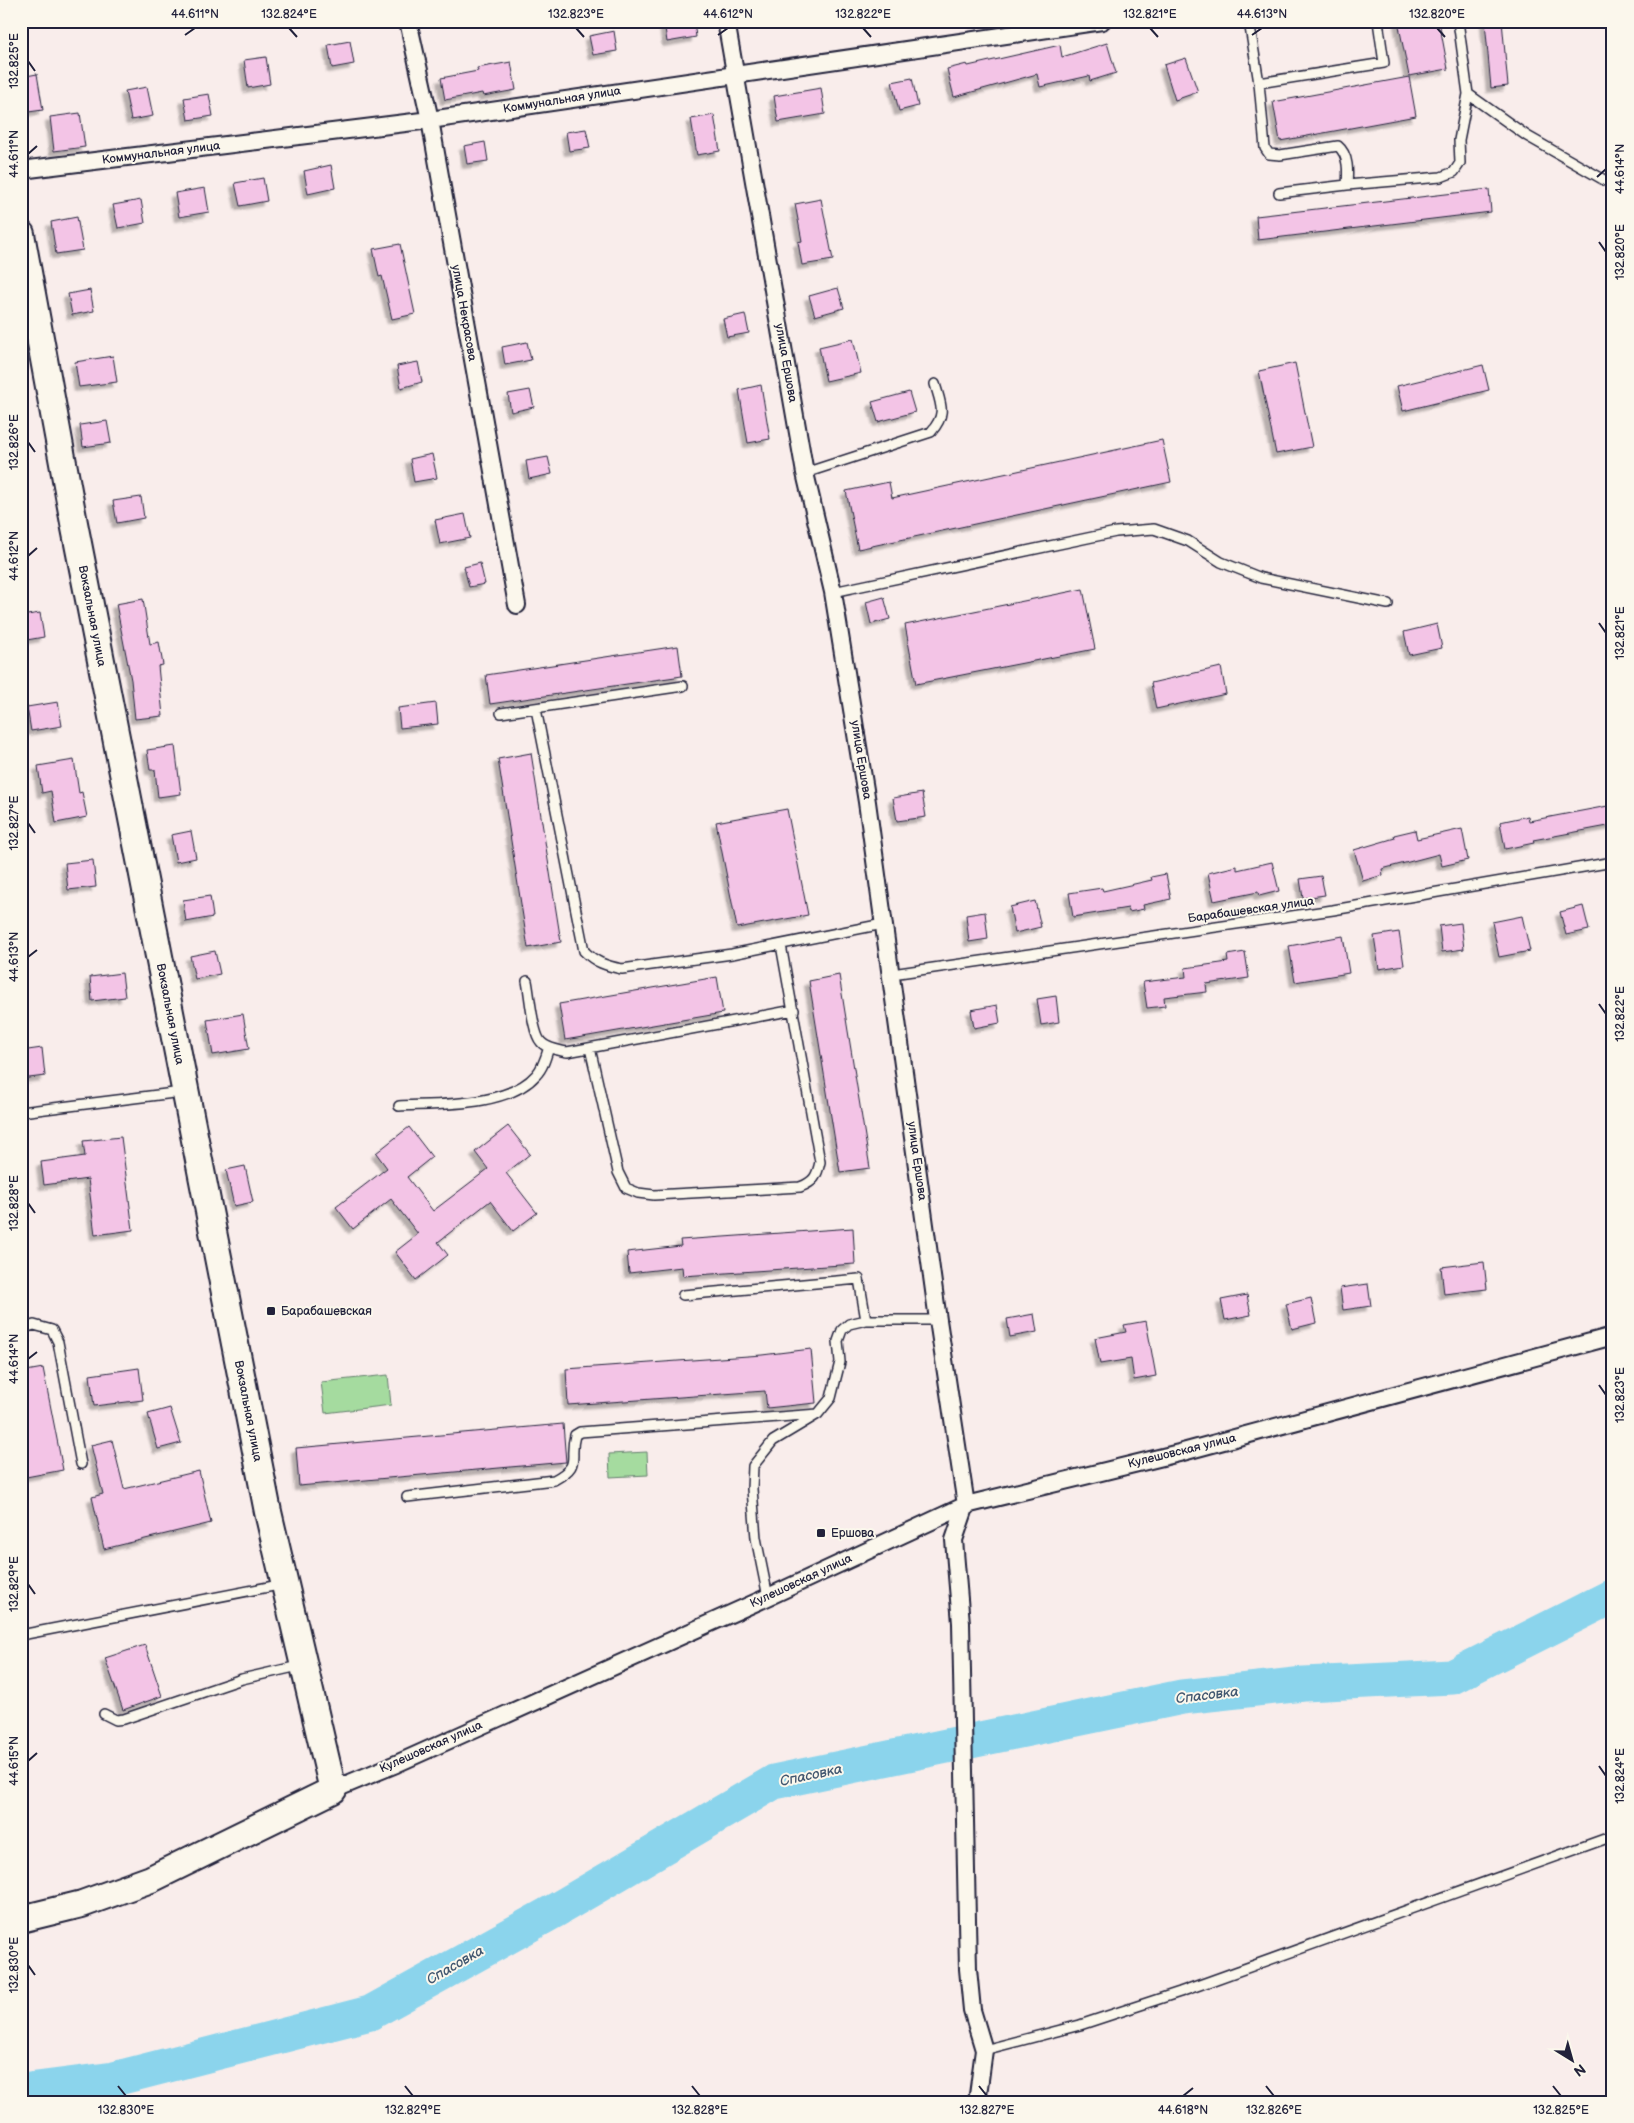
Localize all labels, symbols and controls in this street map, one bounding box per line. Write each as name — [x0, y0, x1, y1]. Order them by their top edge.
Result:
text: 44.611°N — [171, 7, 219, 22]
text: 132.824°E — [261, 7, 317, 22]
text: 132.823°E — [548, 7, 604, 22]
text: 44.612°N — [703, 7, 753, 22]
text: 132.822°E — [835, 7, 891, 22]
text: 132.821°E — [1123, 7, 1177, 22]
text: 44.613°N — [1237, 7, 1287, 22]
text: 132.820°E — [1409, 7, 1465, 22]
text: 132.825°E — [7, 33, 22, 89]
street label: Коммунальная улица — [502, 83, 622, 117]
text: 44.611°N — [7, 130, 22, 178]
street label: Коммунальная улица — [101, 138, 221, 168]
text: 44.614°N — [1613, 144, 1628, 194]
text: 132.820°E — [1613, 224, 1628, 280]
street label: улица Некрасова — [448, 264, 480, 362]
street label: улица Ершова — [772, 322, 800, 404]
text: 132.826°E — [7, 414, 22, 470]
text: 44.612°N — [7, 531, 22, 581]
street label: Вокзальная улица — [75, 564, 109, 668]
text: 132.821°E — [1613, 606, 1628, 660]
street label: улица Ершова — [847, 719, 875, 801]
text: 132.827°E — [7, 795, 22, 850]
street label: Барабашевская улица — [1187, 894, 1315, 926]
text: 44.613°N — [7, 932, 22, 982]
street label: Вокзальная улица — [153, 962, 187, 1066]
text: 132.822°E — [1613, 986, 1628, 1042]
street label: улица Ершова — [904, 1120, 930, 1202]
text: 132.828°E — [7, 1175, 22, 1231]
place label: Барабашевская — [281, 1304, 372, 1319]
marker: Барабашевская — [265, 1305, 277, 1317]
text: 44.614°N — [7, 1334, 22, 1384]
street label: Вокзальная улица — [231, 1359, 265, 1463]
text: 132.823°E — [1613, 1367, 1628, 1423]
street label: Кулешовская улица — [1126, 1430, 1238, 1472]
place label: Ершова — [831, 1526, 874, 1541]
marker: Ершова — [815, 1527, 827, 1539]
street label: Кулешовская улица — [748, 1551, 854, 1611]
text: 132.829°E — [7, 1556, 22, 1612]
water label: Спасовка — [1175, 1683, 1239, 1707]
street label: Кулешовская улица — [377, 1718, 485, 1776]
text: 44.615°N — [7, 1736, 22, 1786]
text: 132.824°E — [1613, 1748, 1628, 1804]
water label: Спасовка — [778, 1760, 844, 1790]
text: 132.830°E — [7, 1937, 22, 1993]
water label: Спасовка — [423, 1942, 487, 1988]
north arrow — [1546, 2036, 1596, 2086]
text: N — [1570, 2060, 1589, 2080]
text: 132.830°E — [98, 2103, 154, 2118]
text: 132.829°E — [385, 2103, 441, 2118]
text: 132.828°E — [672, 2103, 728, 2118]
text: 132.827°E — [960, 2103, 1015, 2118]
text: 44.618°N — [1158, 2103, 1208, 2118]
text: 132.826°E — [1246, 2103, 1302, 2118]
text: 132.825°E — [1533, 2103, 1589, 2118]

